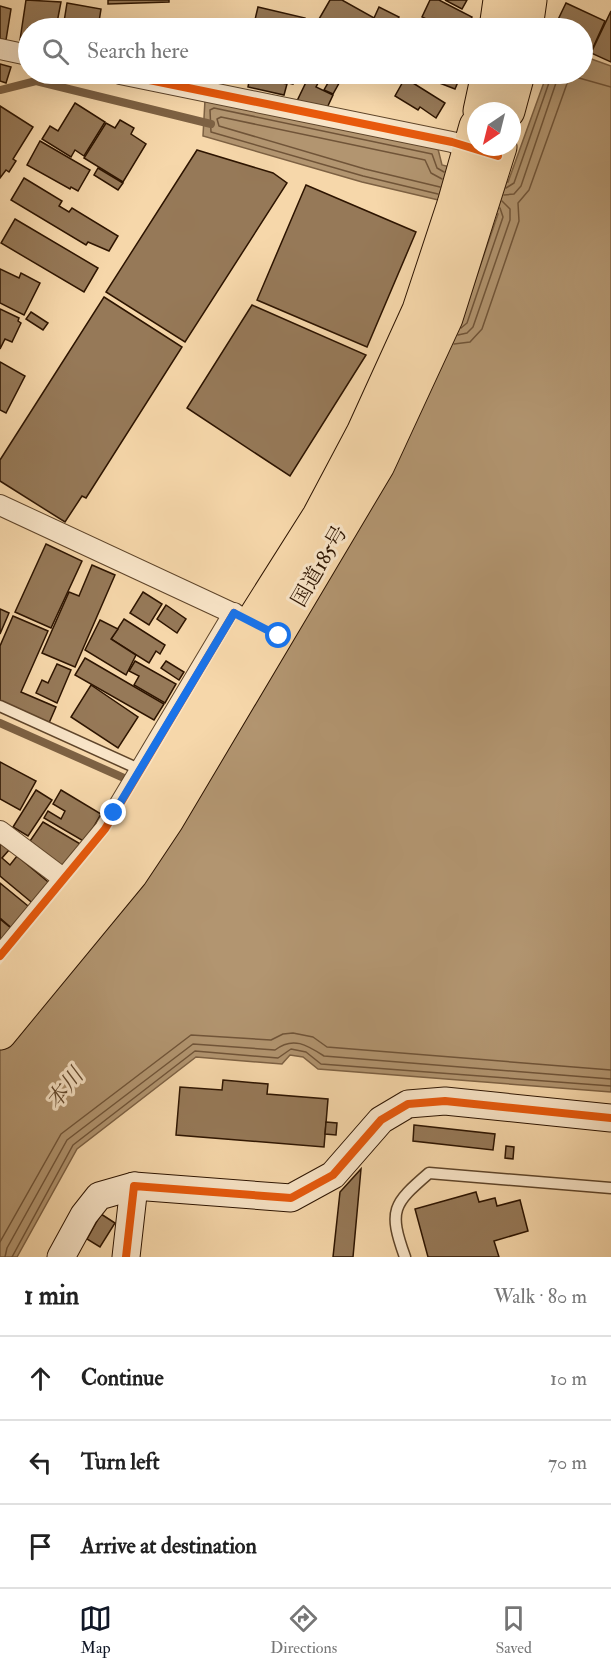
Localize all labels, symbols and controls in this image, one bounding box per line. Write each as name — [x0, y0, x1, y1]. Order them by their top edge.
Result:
search box — [18, 18, 593, 84]
icon: search — [39, 35, 72, 68]
text: Search here — [87, 37, 189, 65]
north arrow — [467, 102, 521, 156]
street label: 国道185号 — [285, 521, 354, 612]
route start — [265, 622, 291, 648]
route end — [100, 799, 126, 825]
water label: 本川 — [40, 1061, 91, 1115]
text: 1 min — [24, 1280, 79, 1312]
text: Walk · 80 m — [494, 1284, 587, 1309]
icon: ahead — [24, 1362, 57, 1395]
text: Continue — [81, 1364, 164, 1392]
text: 10 m — [550, 1366, 587, 1391]
icon: left — [24, 1446, 57, 1479]
text: Turn left — [81, 1448, 160, 1476]
text: 70 m — [548, 1450, 587, 1475]
icon: arrive — [24, 1530, 57, 1563]
text: Arrive at destination — [81, 1532, 257, 1560]
tab: Map — [79, 1602, 112, 1658]
tab: Directions — [270, 1602, 337, 1658]
tab: Saved — [495, 1602, 532, 1658]

